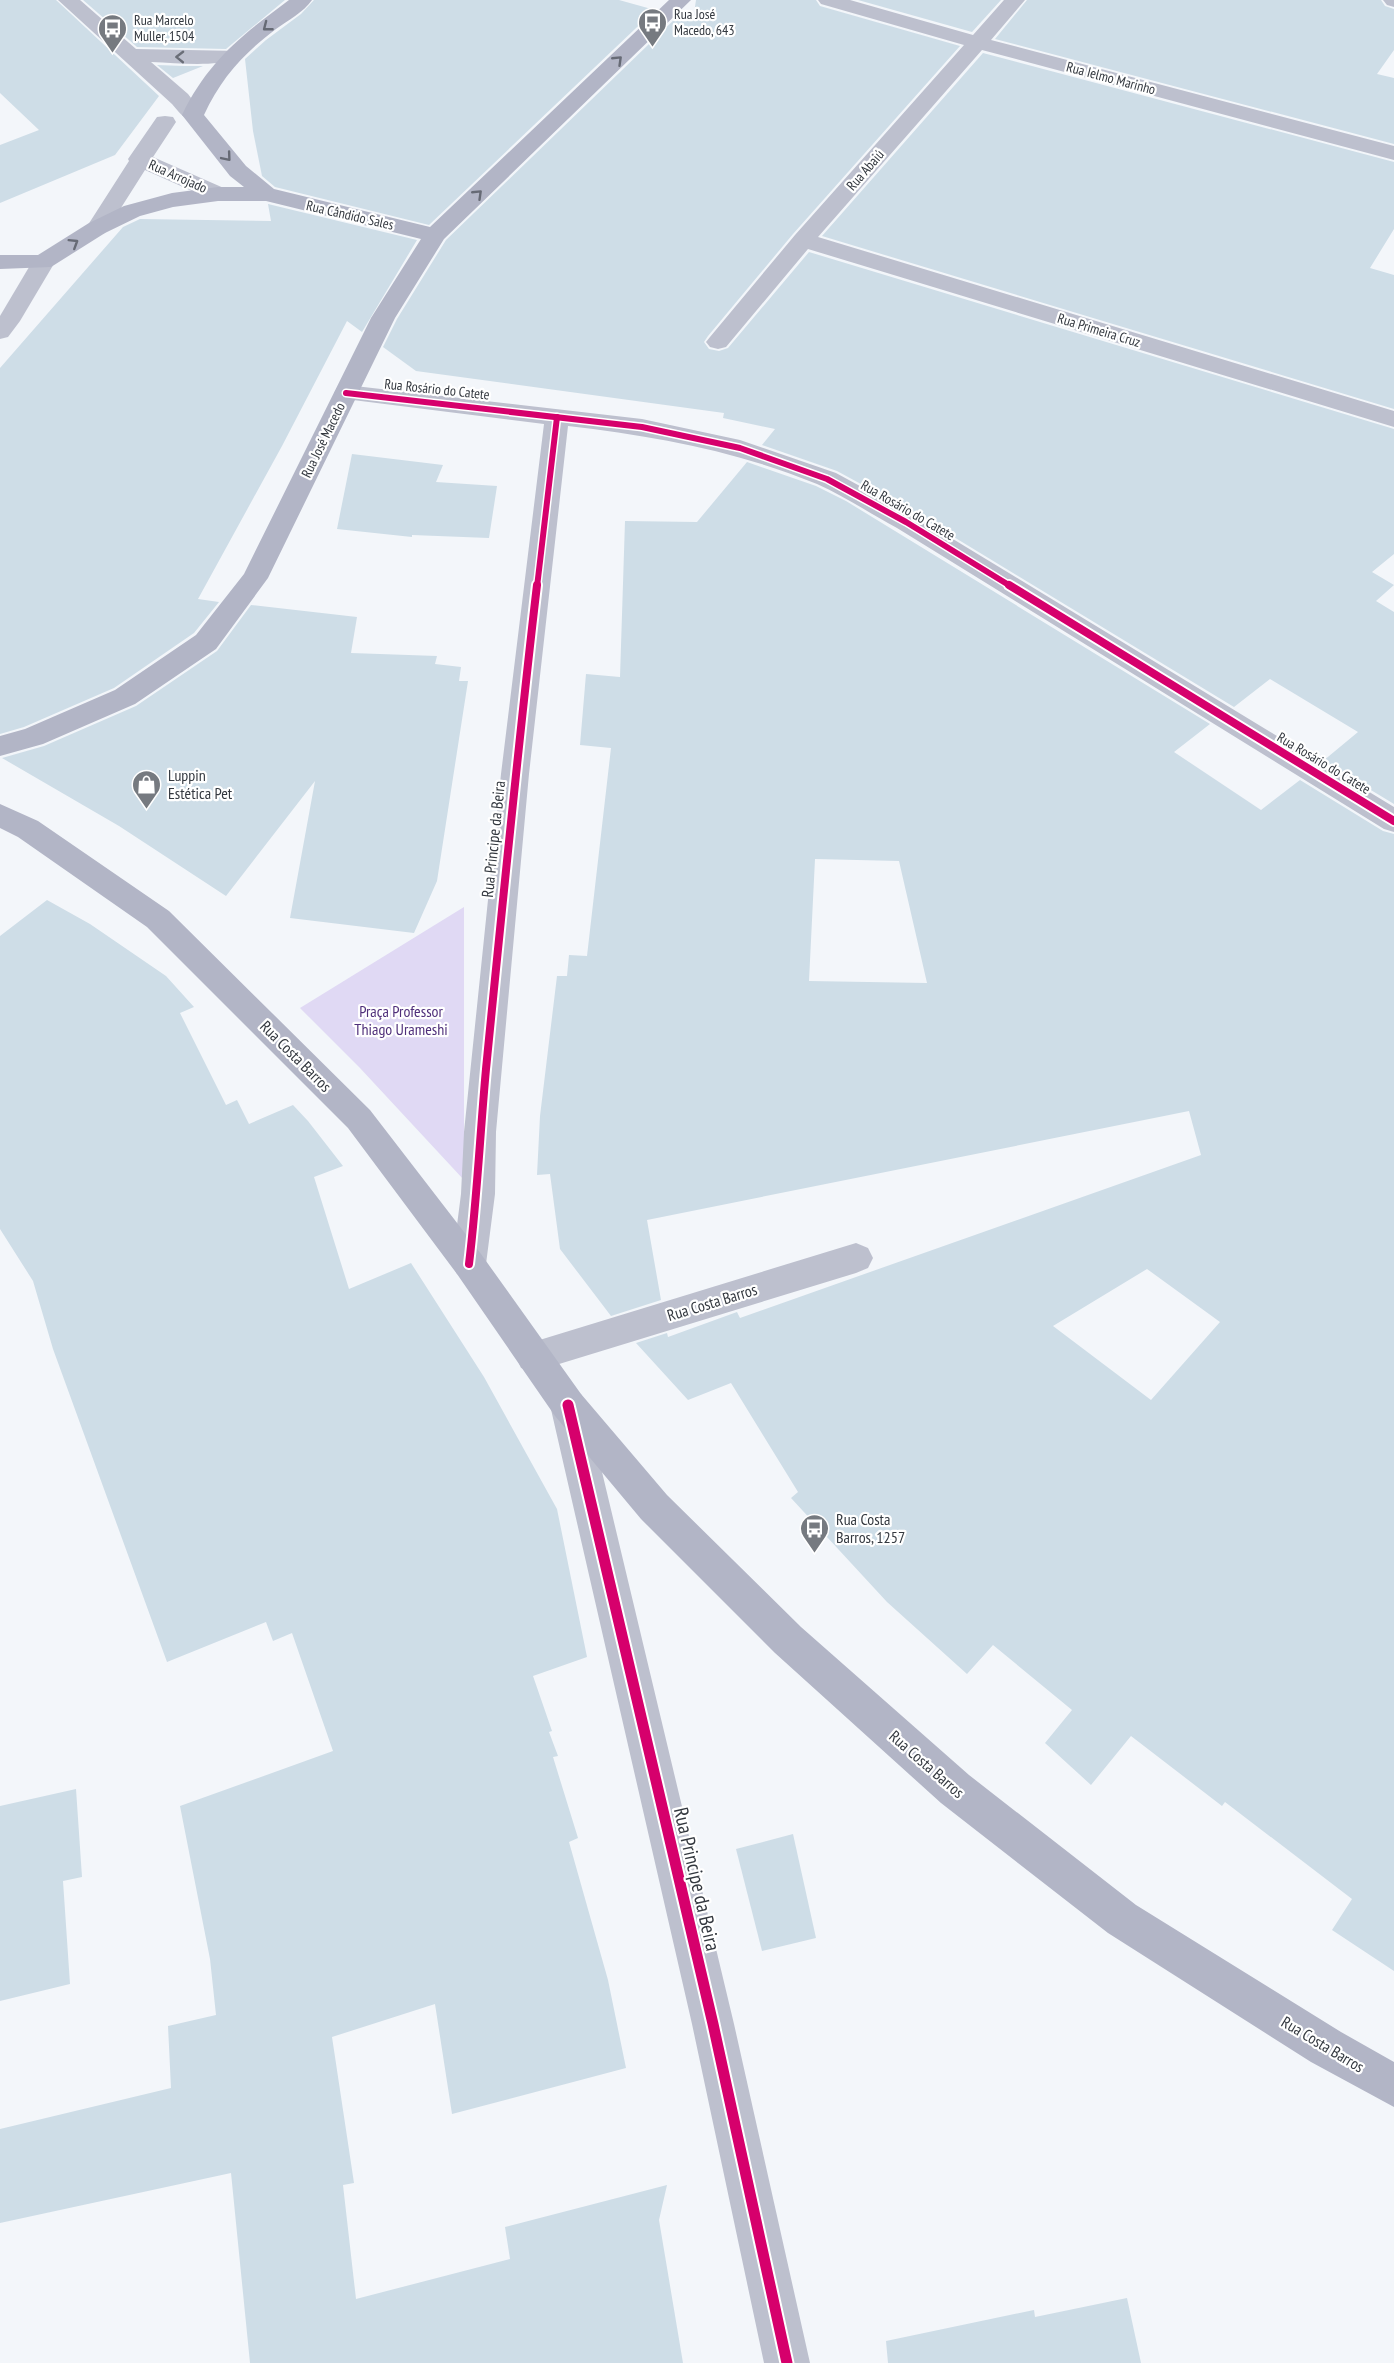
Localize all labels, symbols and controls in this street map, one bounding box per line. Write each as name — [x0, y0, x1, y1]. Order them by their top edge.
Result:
place label: Rua José Macedo, 643 — [674, 5, 735, 39]
bus stop icon: Rua José Macedo, 643 — [637, 6, 669, 48]
place label: Rua Marcelo Muller, 1504 — [134, 11, 195, 45]
bus stop icon: Rua Marcelo Muller, 1504 — [97, 12, 129, 54]
one-way arrow — [263, 20, 274, 31]
one-way arrow — [176, 51, 185, 63]
one-way arrow — [611, 56, 622, 67]
street label: Rua Ielmo Marinho — [1064, 57, 1158, 99]
street label: Rua Abaiú — [842, 146, 888, 194]
one-way arrow — [220, 150, 231, 161]
street label: Rua Arrojado — [146, 155, 210, 197]
one-way arrow — [470, 191, 481, 202]
street label: Rua Cândido Sales — [305, 196, 396, 234]
one-way arrow — [68, 238, 78, 250]
street label: Rua Primeira Cruz — [1055, 309, 1143, 351]
street label: Rua Rosário do Catete — [383, 375, 491, 404]
street label: Rua José Macedo — [297, 399, 349, 481]
street label: Rua Rosário do Catete — [858, 476, 958, 544]
street label: Rua Rosário do Catete — [1274, 728, 1374, 798]
place label: Luppin Estética Pet — [168, 765, 233, 803]
shop icon: Luppin Estética Pet — [131, 768, 163, 810]
street label: Rua Principe da Beira — [477, 780, 509, 898]
park label: Praça Professor Thiago Urameshi — [354, 1001, 448, 1039]
street label: Rua Costa Barros — [256, 1016, 336, 1096]
street label: Rua Costa Barros — [665, 1279, 759, 1325]
place label: Rua Costa Barros, 1257 — [836, 1509, 905, 1547]
bus stop icon: Rua Costa Barros, 1257 — [799, 1512, 831, 1554]
street label: Rua Costa Barros — [885, 1726, 969, 1802]
street label: Rua Principe da Beira — [668, 1805, 726, 1953]
street label: Rua Costa Barros — [1278, 2012, 1368, 2076]

